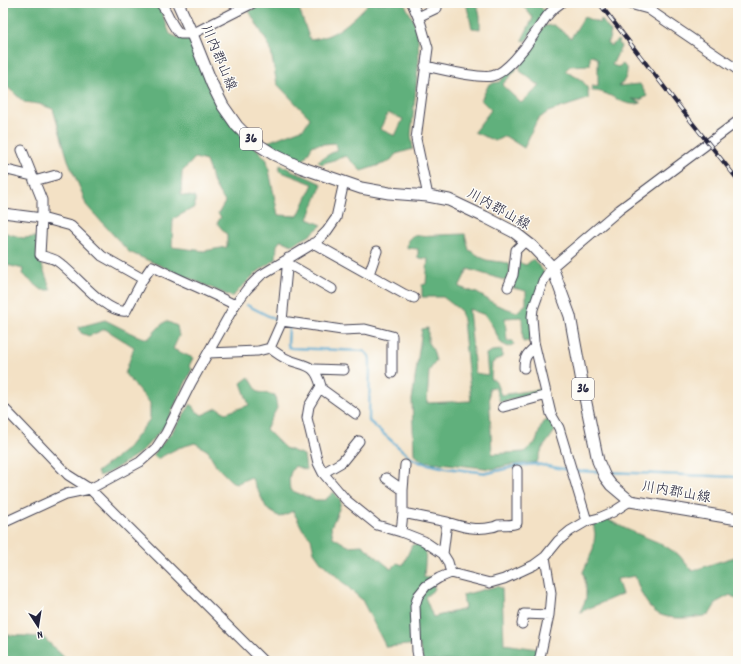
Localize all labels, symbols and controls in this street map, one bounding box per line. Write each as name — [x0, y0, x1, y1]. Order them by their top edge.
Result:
street label: 川内郡山線 — [195, 22, 241, 94]
road number: 36 — [240, 128, 262, 150]
street label: 川内郡山線 — [463, 184, 533, 236]
road number: 36 — [572, 378, 594, 400]
street label: 川内郡山線 — [640, 477, 712, 509]
north arrow — [18, 606, 58, 646]
text: N — [35, 625, 44, 642]

